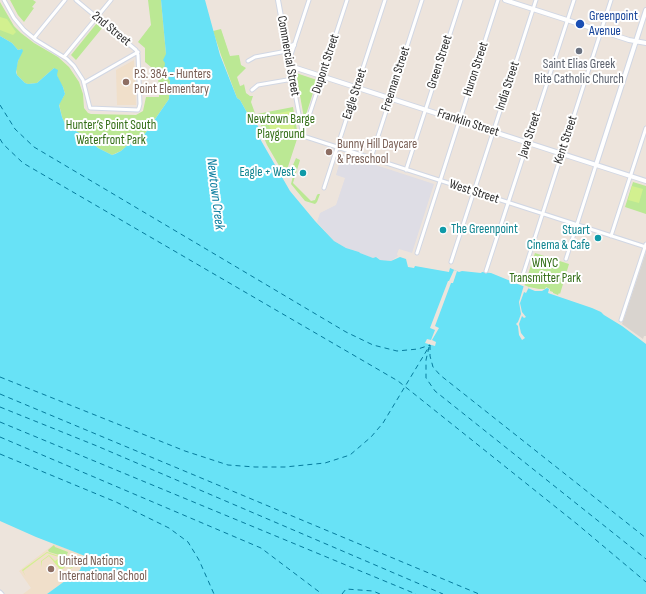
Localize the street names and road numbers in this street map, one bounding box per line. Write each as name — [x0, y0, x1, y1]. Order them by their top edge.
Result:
street label: 2nd Street — [88, 9, 134, 49]
street label: Commercial Street — [273, 14, 303, 98]
street label: Dupont Street — [309, 32, 343, 96]
street label: Green Street — [424, 33, 456, 91]
street label: Huron Street — [460, 40, 492, 98]
street label: Freeman Street — [378, 45, 414, 113]
street label: India Street — [493, 60, 523, 112]
street label: Eagle Street — [339, 67, 371, 121]
street label: Franklin Street — [435, 106, 501, 140]
street label: Java Street — [515, 110, 545, 160]
street label: Kent Street — [551, 114, 581, 166]
street label: West Street — [447, 177, 501, 207]

